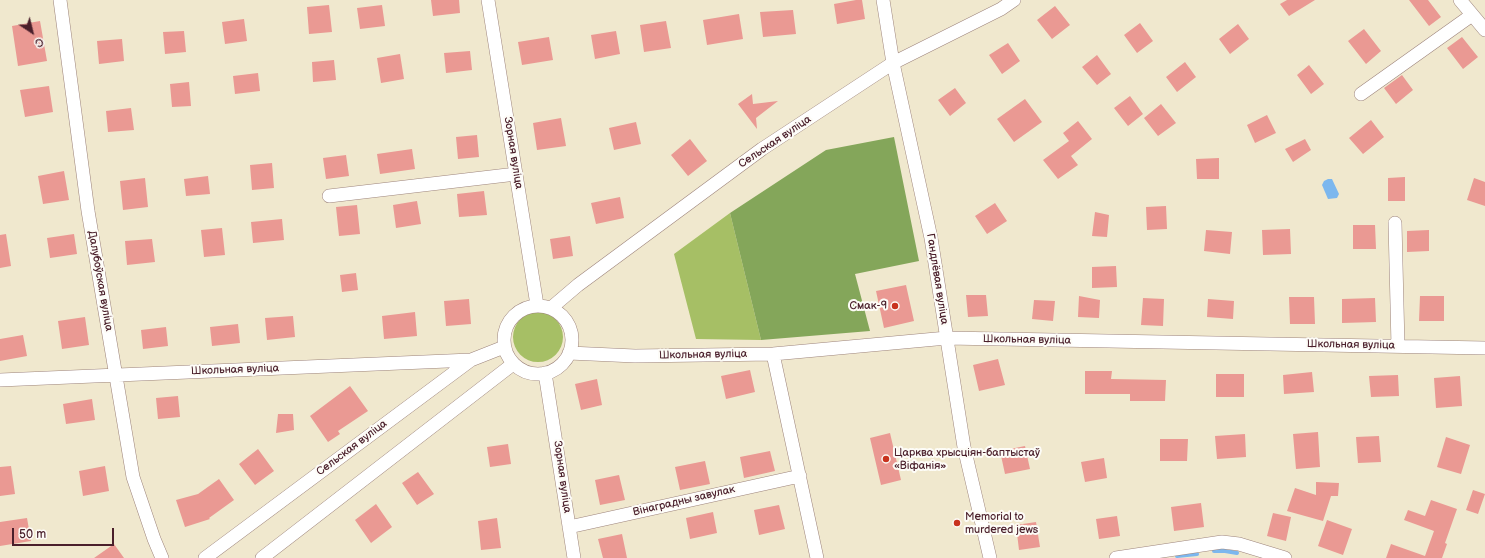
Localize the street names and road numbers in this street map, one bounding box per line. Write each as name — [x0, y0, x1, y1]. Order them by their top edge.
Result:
street label: Сельская вуліца — [736, 113, 814, 171]
street label: Зорная вуліца — [501, 116, 525, 190]
street label: Далубоўская вуліца — [85, 230, 115, 332]
street label: Гандлёвая вуліца — [923, 233, 951, 325]
street label: Школьная вуліца — [983, 333, 1071, 347]
street label: Школьная вуліца — [1307, 338, 1395, 352]
street label: Школьная вуліца — [659, 348, 747, 362]
street label: Школьная вуліца — [191, 362, 279, 378]
street label: Сельская вуліца — [314, 417, 390, 479]
street label: Зорная вуліца — [550, 440, 574, 514]
street label: Вінаградны завулак — [632, 483, 736, 519]

